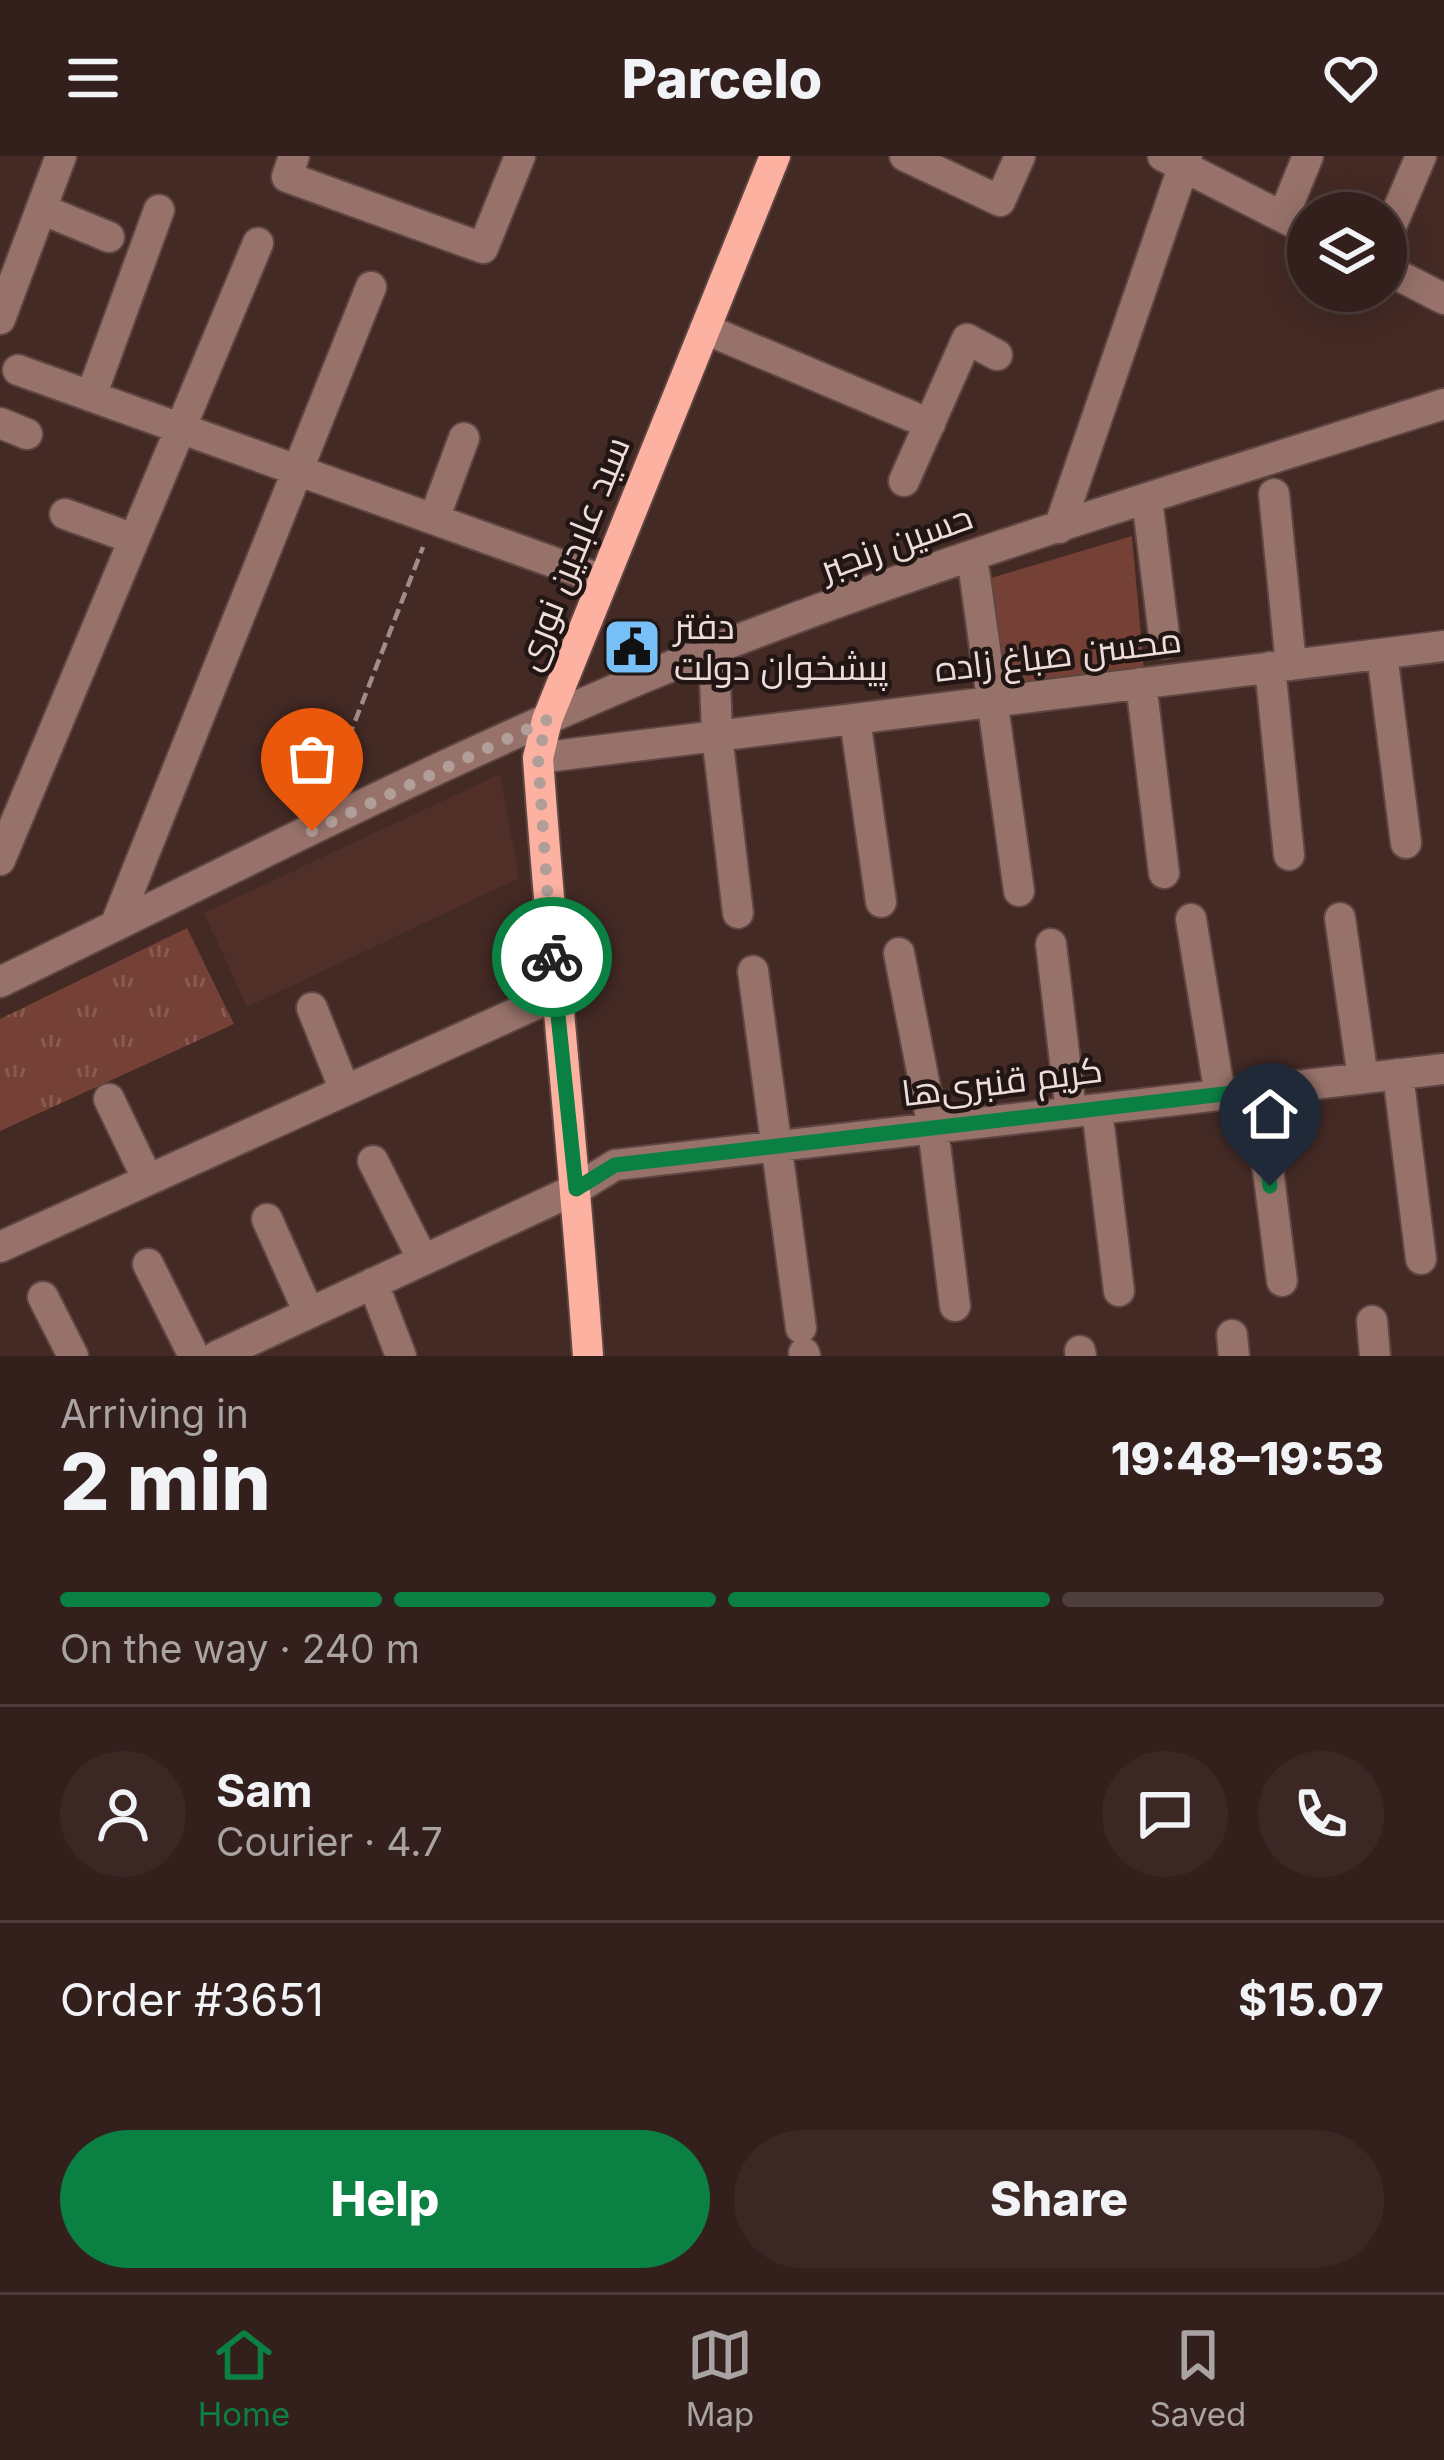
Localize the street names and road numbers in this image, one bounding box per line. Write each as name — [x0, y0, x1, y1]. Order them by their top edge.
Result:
street label: سید عابدین نوری — [505, 430, 639, 676]
street label: حسین رنجبر — [812, 494, 978, 591]
street label: محسن صباغ زاده — [932, 617, 1184, 694]
street label: کریم قنبری‌ها — [899, 1047, 1105, 1118]

